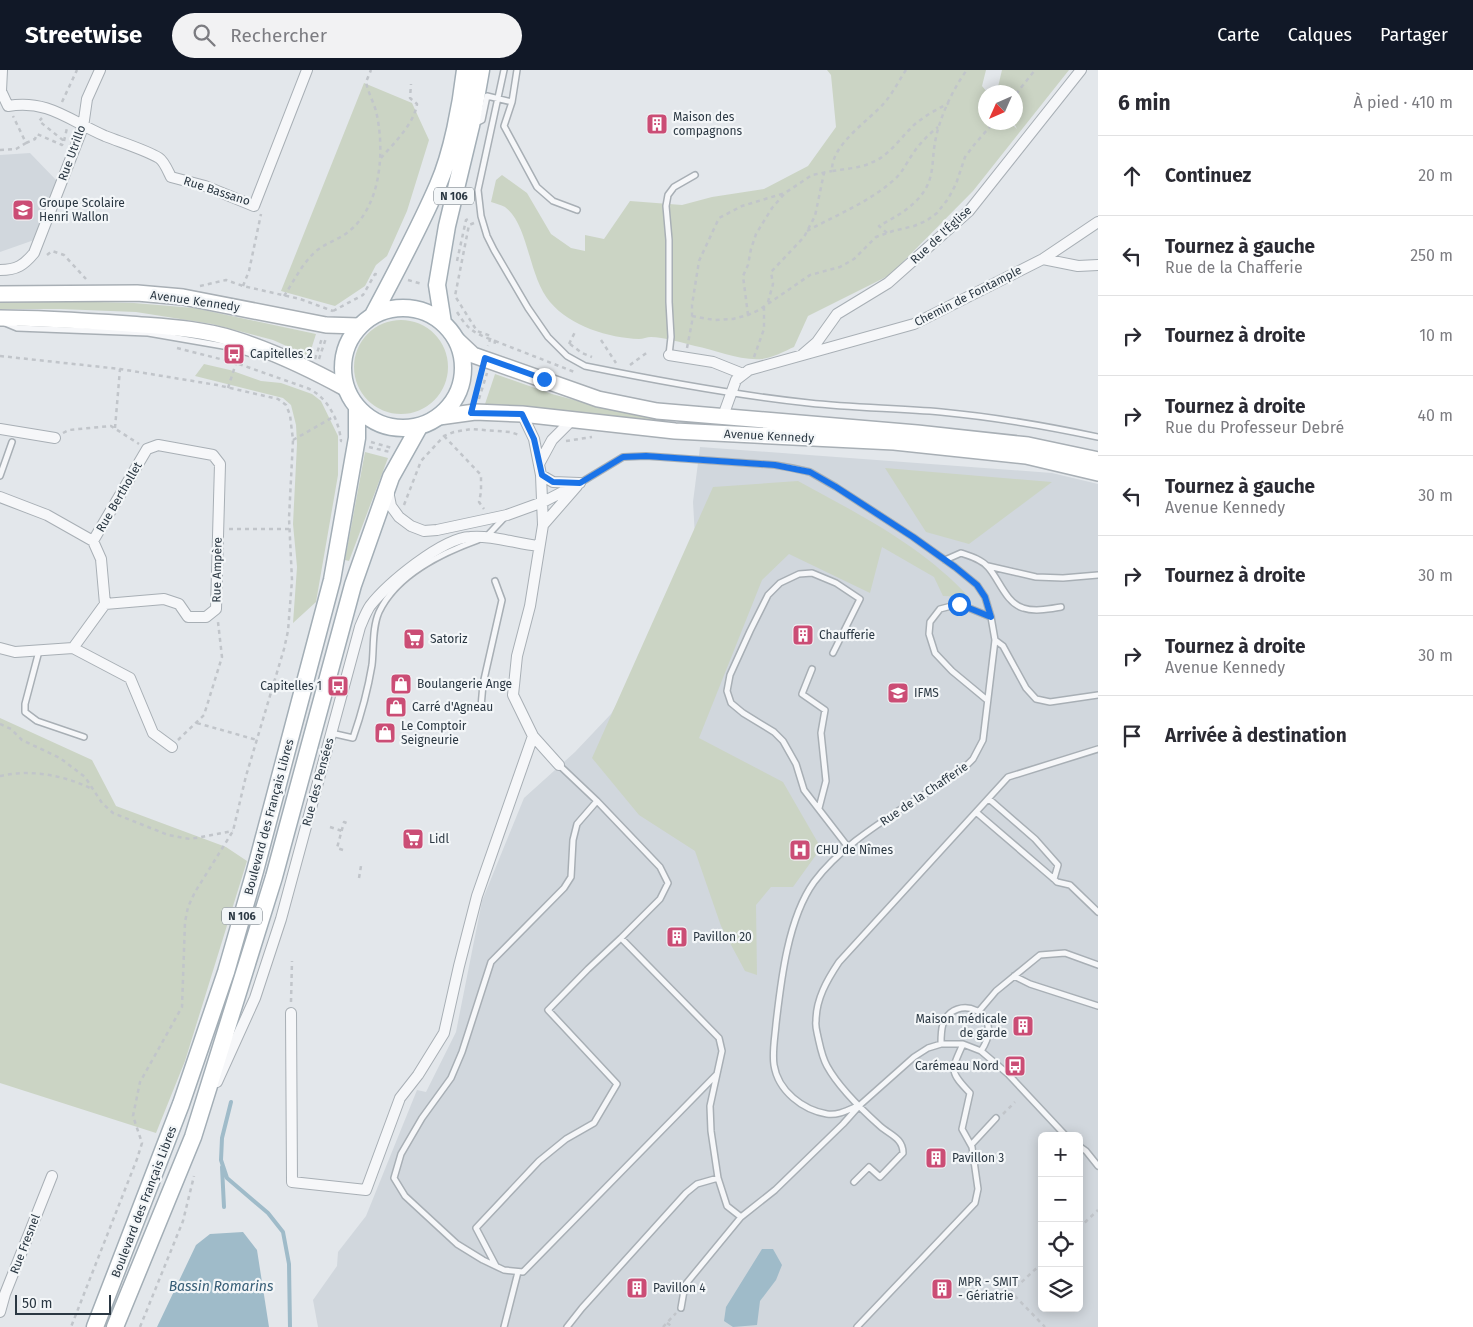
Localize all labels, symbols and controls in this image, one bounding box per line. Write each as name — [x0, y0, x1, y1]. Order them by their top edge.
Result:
search box — [172, 13, 522, 58]
text: Streetwise — [25, 21, 142, 49]
icon: search — [190, 21, 218, 49]
text: Rechercher — [230, 24, 327, 47]
text: Carte — [1217, 24, 1260, 46]
text: Calques — [1288, 24, 1352, 46]
text: Partager — [1380, 24, 1448, 46]
north arrow — [978, 85, 1023, 130]
text: 6 min — [1118, 90, 1171, 116]
text: À pied · 410 m — [1354, 93, 1453, 112]
place label: Maison des compagnons — [673, 110, 743, 138]
building icon: Maison des compagnons — [645, 112, 669, 136]
street label: Rue Utrillo — [55, 123, 89, 183]
icon: ahead — [1118, 162, 1146, 190]
text: Continuez — [1165, 164, 1251, 187]
text: 20 m — [1418, 166, 1453, 185]
street label: Rue Bassano — [182, 174, 252, 208]
road number: N 106 — [434, 188, 474, 204]
place label: Groupe Scolaire Henri Wallon — [39, 196, 125, 224]
school or university icon: Groupe Scolaire Henri Wallon — [11, 198, 35, 222]
street label: Rue de l'Église — [907, 202, 974, 267]
text: Tournez à gauche — [1165, 235, 1315, 258]
icon: left — [1118, 242, 1146, 270]
text: 250 m — [1410, 246, 1453, 265]
text: Rue de la Chafferie — [1165, 258, 1303, 277]
street label: Chemin de Fontample — [912, 263, 1024, 329]
street label: Avenue Kennedy — [149, 288, 241, 314]
icon: right — [1118, 322, 1146, 350]
text: Tournez à droite — [1165, 324, 1306, 347]
text: 10 m — [1419, 326, 1453, 345]
bus stop icon: Capitelles 2 — [222, 342, 246, 366]
place label: Capitelles 2 — [250, 347, 313, 361]
route end — [533, 368, 556, 391]
text: Tournez à droite — [1165, 395, 1306, 418]
icon: right — [1118, 402, 1146, 430]
text: 40 m — [1418, 406, 1453, 425]
text: Rue du Professeur Debré — [1165, 418, 1344, 437]
street label: Avenue Kennedy — [724, 427, 814, 445]
street label: Rue Berthollet — [93, 459, 145, 535]
text: Tournez à gauche — [1165, 475, 1315, 498]
icon: left — [1118, 482, 1146, 510]
text: 30 m — [1418, 486, 1453, 505]
text: Avenue Kennedy — [1165, 498, 1285, 517]
street label: Rue Ampère — [209, 537, 225, 603]
icon: right — [1118, 562, 1146, 590]
text: Tournez à droite — [1165, 564, 1306, 587]
text: 30 m — [1418, 566, 1453, 585]
route start — [948, 593, 971, 616]
building icon: Chaufferie — [791, 623, 815, 647]
supermarket icon: Satoriz — [402, 627, 426, 651]
place label: Chaufferie — [819, 628, 875, 642]
place label: Satoriz — [430, 632, 468, 646]
text: Tournez à droite — [1165, 635, 1306, 658]
icon: right — [1118, 642, 1146, 670]
text: 30 m — [1418, 646, 1453, 665]
text: Avenue Kennedy — [1165, 658, 1285, 677]
shop icon: Boulangerie Ange — [389, 672, 413, 696]
bus stop icon: Capitelles 1 — [326, 674, 350, 698]
place label: Boulangerie Ange — [417, 677, 512, 691]
place label: Capitelles 1 — [260, 679, 322, 693]
school or university icon: IFMS — [886, 681, 910, 705]
place label: IFMS — [914, 686, 939, 700]
shop icon: Carré d'Agneau — [384, 695, 408, 719]
place label: Carré d'Agneau — [412, 700, 493, 714]
place label: Le Comptoir Seigneurie — [401, 719, 467, 747]
shop icon: Le Comptoir Seigneurie — [373, 721, 397, 745]
icon: arrive — [1118, 722, 1146, 750]
text: Arrivée à destination — [1165, 724, 1347, 747]
street label: Rue des Pensées — [299, 736, 337, 828]
street label: Boulevard des Français Libres — [241, 737, 297, 897]
street label: Rue de la Chafferie — [877, 759, 971, 829]
supermarket icon: Lidl — [401, 827, 425, 851]
place label: Lidl — [429, 832, 450, 846]
hospital icon: CHU de Nîmes — [788, 838, 812, 862]
place label: CHU de Nîmes — [816, 843, 893, 857]
road number: N 106 — [222, 908, 262, 924]
building icon: Pavillon 20 — [665, 925, 689, 949]
place label: Pavillon 20 — [693, 930, 752, 944]
place label: Maison médicale de garde — [916, 1012, 1007, 1040]
building icon: Maison médicale de garde — [1011, 1014, 1035, 1038]
bus stop icon: Carémeau Nord — [1003, 1054, 1027, 1078]
place label: Carémeau Nord — [915, 1059, 999, 1073]
street label: Boulevard des Français Libres — [109, 1124, 180, 1280]
map controls — [1038, 1132, 1083, 1312]
button: + — [1038, 1132, 1083, 1177]
building icon: Pavillon 3 — [924, 1146, 948, 1170]
place label: Pavillon 3 — [952, 1151, 1004, 1165]
button: − — [1038, 1177, 1083, 1222]
street label: Rue Fresnel — [7, 1212, 43, 1276]
button: locate — [1038, 1222, 1083, 1267]
button: layers — [1038, 1267, 1083, 1312]
place label: MPR - SMIT - Gériatrie — [958, 1275, 1019, 1303]
building icon: Pavillon 4 — [625, 1276, 649, 1300]
building icon: MPR - SMIT - Gériatrie — [930, 1277, 954, 1301]
water label: Bassin Romarins — [169, 1278, 274, 1295]
place label: Pavillon 4 — [653, 1281, 706, 1295]
scale bar — [15, 1292, 111, 1315]
text: 50 m — [22, 1295, 53, 1312]

